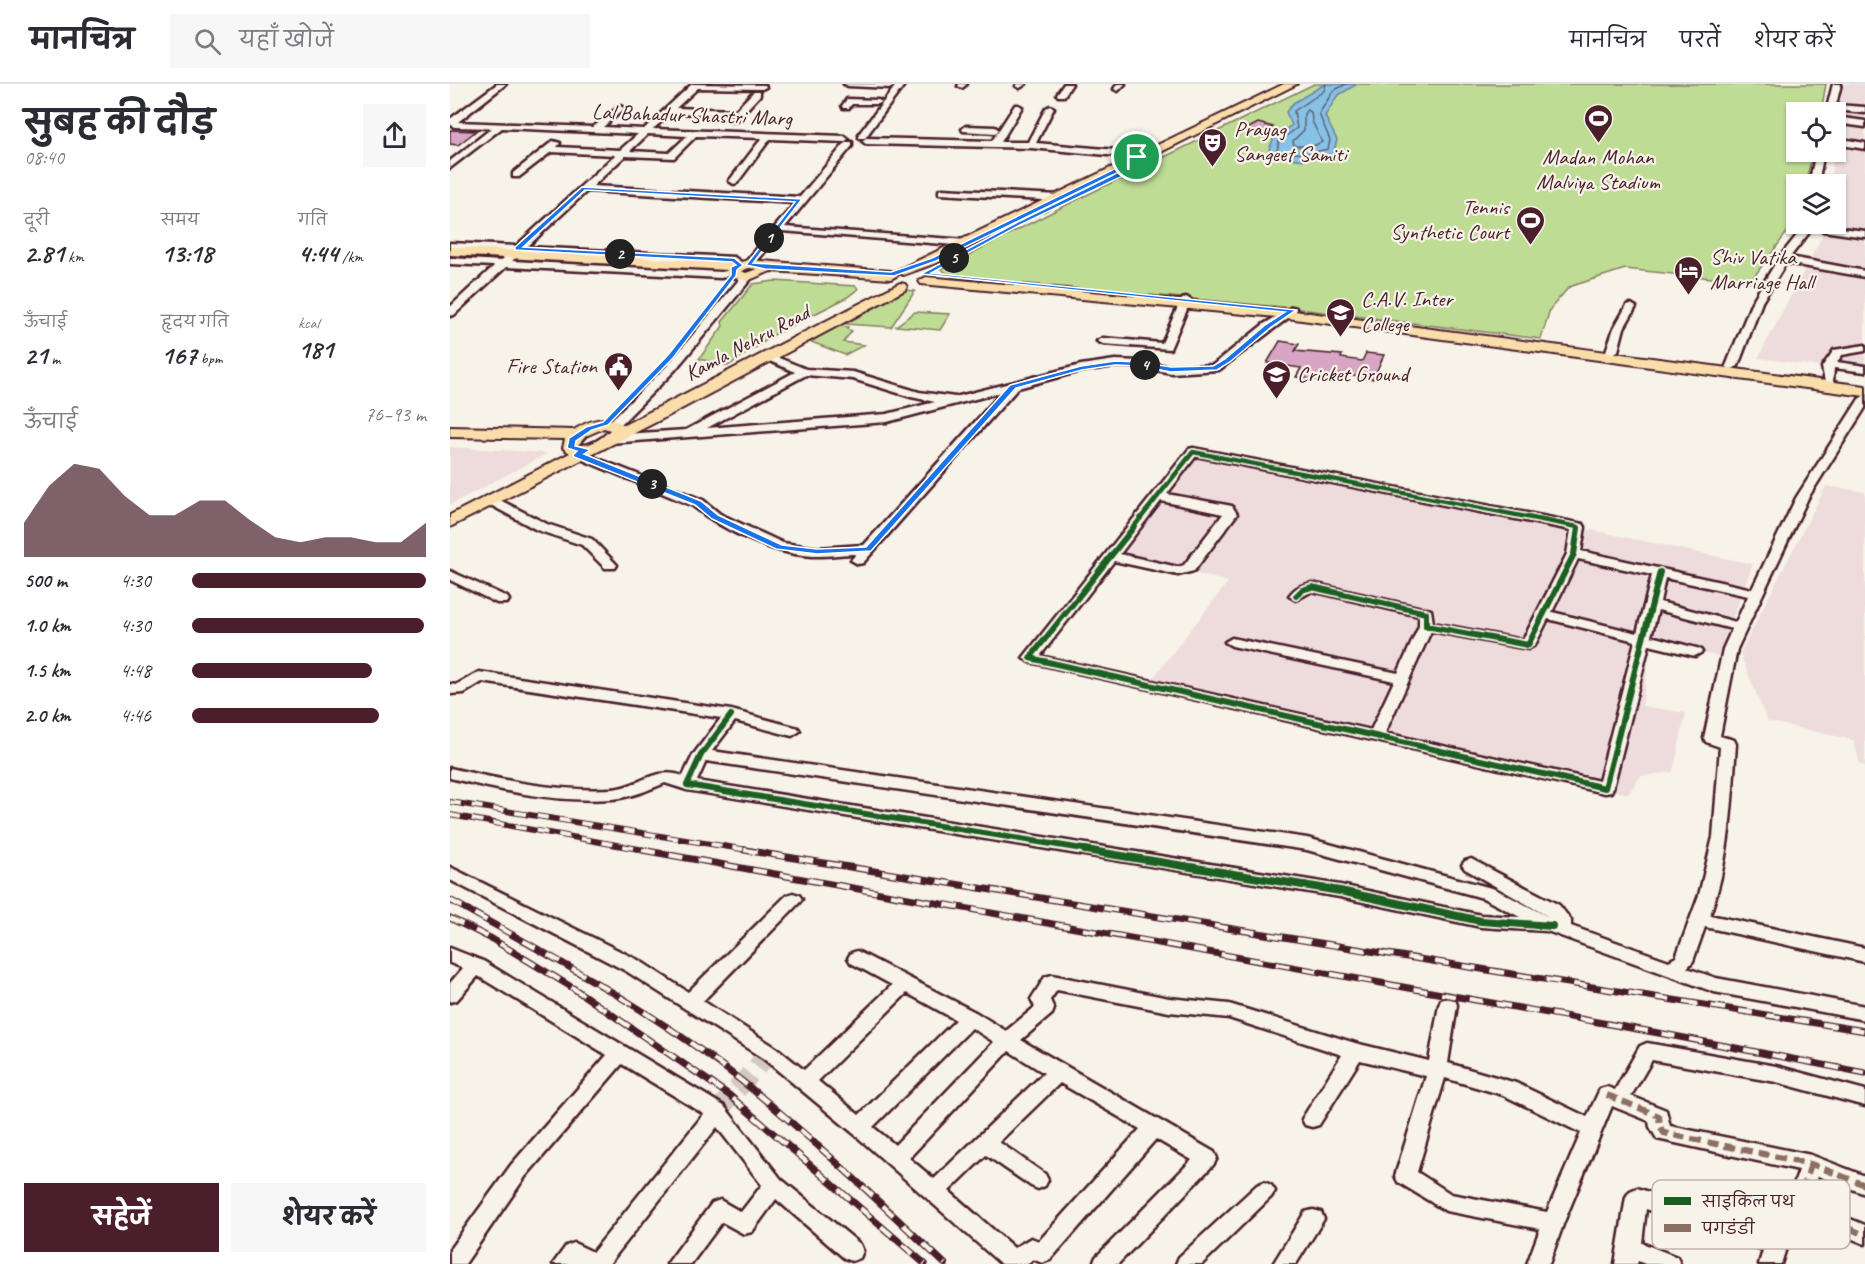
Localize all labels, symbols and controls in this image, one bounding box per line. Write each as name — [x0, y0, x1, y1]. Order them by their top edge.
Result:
search box — [170, 14, 590, 68]
text: मानचित्र — [30, 22, 134, 57]
icon: search — [191, 25, 224, 58]
text: यहाँ खोजें — [239, 26, 333, 54]
text: मानचित्र — [1569, 27, 1646, 53]
text: परतें — [1679, 27, 1721, 53]
text: शेयर करें — [1754, 27, 1835, 53]
street label: Lal Bahadur Shastri Marg — [592, 98, 794, 133]
text: सुबह की दौड़ — [24, 101, 215, 143]
sports icon: Madan Mohan Malviya Stadium — [1582, 102, 1614, 144]
map controls — [1786, 102, 1846, 234]
button: locate — [1786, 102, 1846, 162]
button: share — [363, 104, 426, 167]
place label: Prayag Sangeet Samiti — [1234, 115, 1350, 168]
theatre icon: Prayag Sangeet Samiti — [1197, 126, 1229, 168]
pin — [1111, 131, 1162, 182]
icon: arrive — [1120, 140, 1153, 173]
place label: Madan Mohan Malviya Stadium — [1536, 143, 1661, 196]
text: 08:40 — [24, 145, 64, 170]
button: layers — [1786, 174, 1846, 234]
place label: Tennis Synthetic Court — [1390, 193, 1512, 246]
sports icon: Tennis Synthetic Court — [1514, 204, 1546, 246]
text: दूरी — [24, 210, 49, 230]
text: समय — [161, 210, 199, 230]
text: गति — [298, 210, 327, 230]
pin: 1 — [754, 223, 784, 253]
text: 1 — [765, 228, 773, 248]
text: 2.81 — [24, 237, 64, 270]
text: 13:18 — [161, 237, 213, 270]
text: 4:44 — [298, 237, 338, 270]
pin: 2 — [605, 239, 635, 269]
pin: 5 — [939, 243, 969, 273]
place label: Shiv Vatika Marriage Hall — [1710, 243, 1818, 296]
text: 2 — [616, 244, 624, 264]
text: km — [64, 247, 84, 267]
text: /km — [338, 247, 363, 267]
text: 5 — [951, 248, 957, 268]
hotel icon: Shiv Vatika Marriage Hall — [1673, 254, 1705, 296]
place label: C.A.V. Inter College — [1361, 285, 1455, 338]
school or university icon: C.A.V. Inter College — [1324, 296, 1356, 338]
street label: Kamla Nehru Road — [680, 297, 817, 388]
text: ऊँचाई — [24, 312, 67, 332]
text: हृदय गति — [161, 312, 229, 332]
text: kcal — [298, 313, 319, 333]
text: 181 — [298, 333, 333, 366]
text: 21 — [24, 339, 47, 372]
text: 167 — [161, 339, 197, 372]
text: m — [47, 349, 60, 369]
text: bpm — [197, 349, 222, 369]
public building icon: Fire Station — [602, 350, 634, 392]
pin: 4 — [1130, 350, 1160, 380]
place label: Fire Station — [506, 352, 598, 380]
text: 4 — [1141, 355, 1149, 375]
school or university icon: Cricket Ground — [1260, 358, 1292, 400]
place label: Cricket Ground — [1297, 360, 1411, 388]
text: 76–93 m — [365, 402, 426, 427]
text: ऊँचाई — [24, 409, 78, 434]
pin: 3 — [637, 469, 667, 499]
text: 3 — [648, 474, 656, 494]
text: 500 m — [24, 568, 67, 593]
text: 4:30 — [120, 568, 151, 593]
text: 1.0 km — [24, 613, 71, 638]
text: 4:30 — [120, 613, 151, 638]
text: 1.5 km — [24, 658, 70, 683]
text: 4:48 — [120, 658, 151, 683]
text: 2.0 km — [24, 703, 71, 728]
text: 4:46 — [120, 703, 151, 728]
legend — [1652, 1180, 1850, 1249]
button: सहेजें — [24, 1183, 219, 1252]
button: शेयर करें — [231, 1183, 426, 1252]
text: साइकिल पथ — [1701, 1190, 1796, 1212]
text: पगडंडी — [1701, 1217, 1756, 1239]

